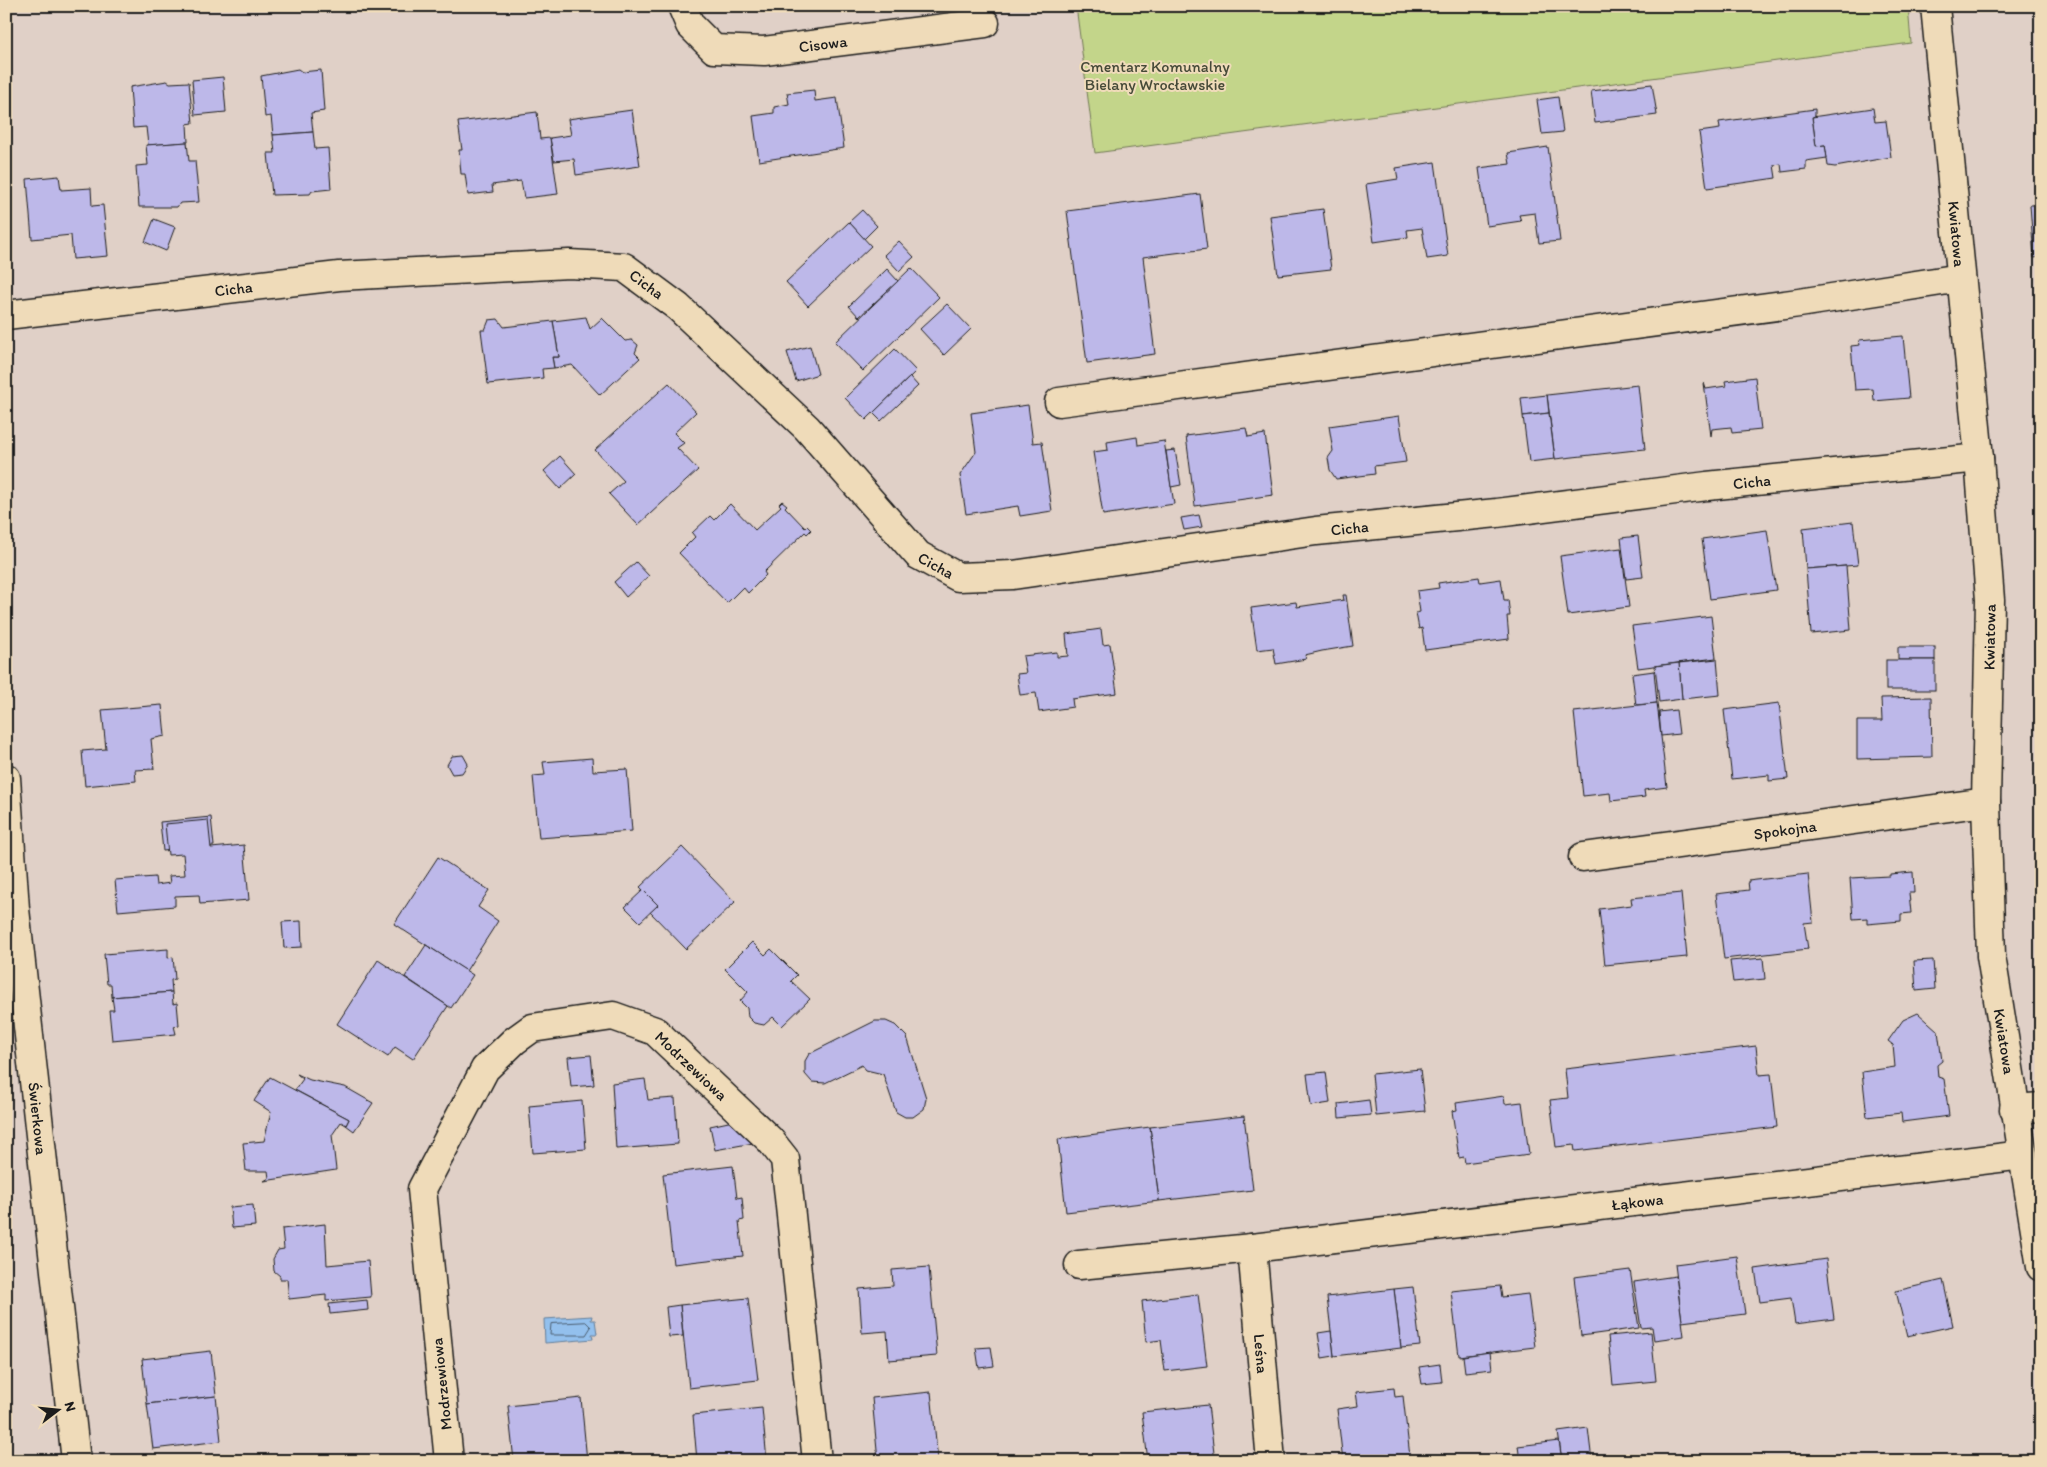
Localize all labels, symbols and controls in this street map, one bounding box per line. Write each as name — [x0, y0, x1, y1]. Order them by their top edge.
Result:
street label: Cisowa — [798, 31, 849, 57]
park label: Cmentarz Komunalny Bielany Wrocławskie — [1080, 57, 1230, 94]
street label: Kwiatowa — [1944, 200, 1969, 269]
street label: Cicha — [626, 265, 667, 303]
street label: Cicha — [214, 277, 254, 301]
street label: Cicha — [1732, 470, 1772, 493]
street label: Cicha — [1330, 517, 1370, 539]
street label: Cicha — [915, 548, 957, 583]
street label: Kwiatowa — [1979, 603, 2000, 670]
street label: Spokojna — [1753, 816, 1819, 844]
street label: Kwiatowa — [1990, 1007, 2019, 1076]
street label: Modrzewiowa — [651, 1027, 731, 1105]
street label: Świerkowa — [24, 1081, 51, 1157]
street label: Łąkowa — [1611, 1189, 1664, 1215]
street label: Leśna — [1250, 1333, 1272, 1374]
street label: Modrzewiowa — [427, 1337, 456, 1431]
north arrow — [32, 1384, 82, 1434]
text: N — [61, 1400, 79, 1413]

